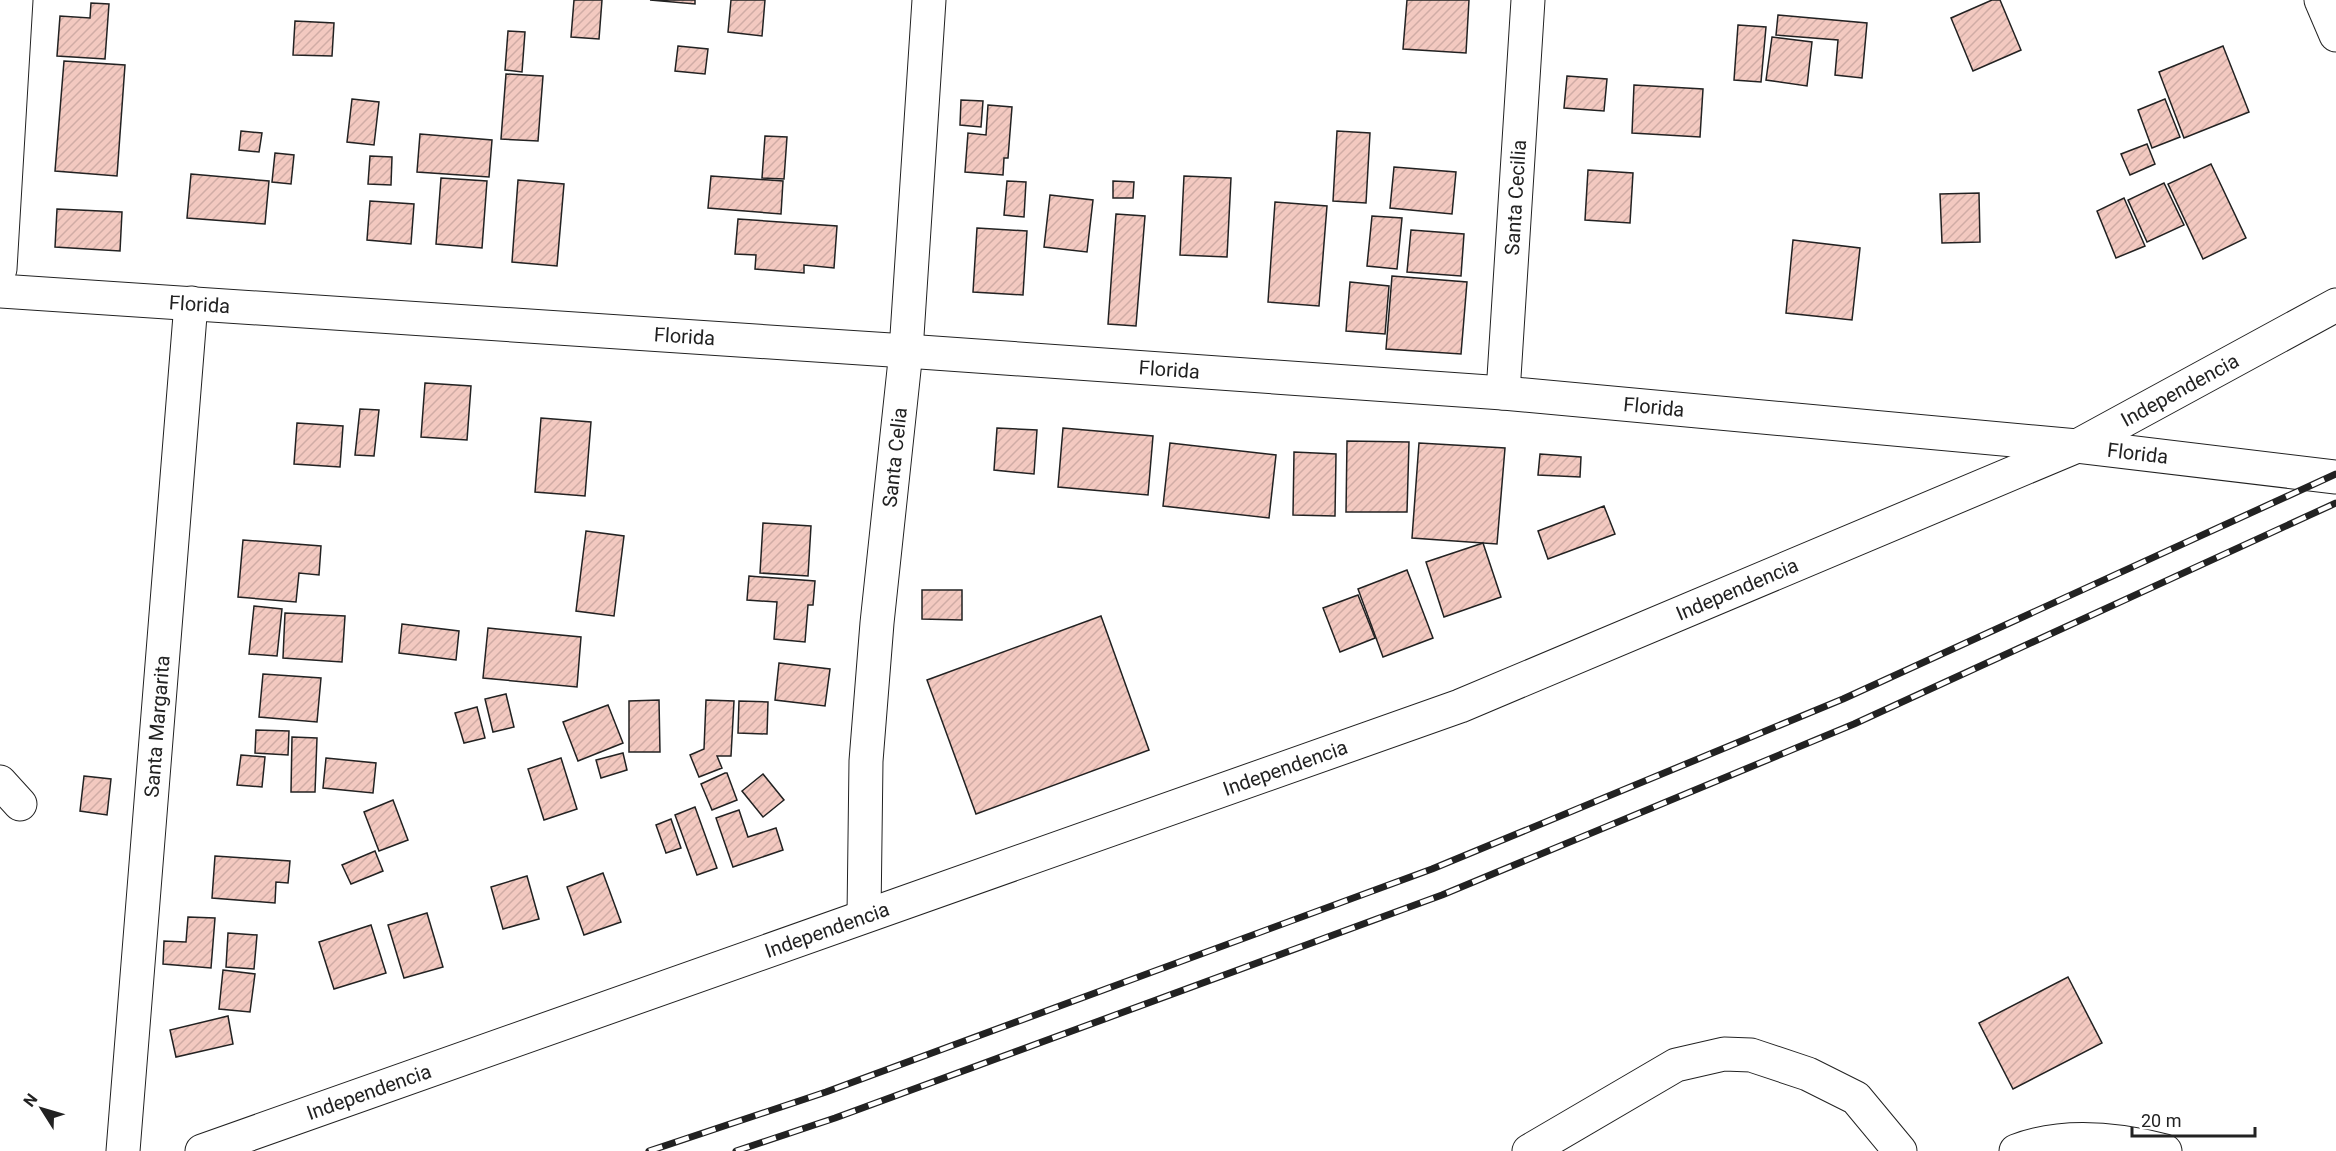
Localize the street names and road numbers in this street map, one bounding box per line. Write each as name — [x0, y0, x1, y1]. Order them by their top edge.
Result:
street label: Santa Cecilia — [1500, 139, 1531, 256]
street label: Florida — [168, 290, 231, 318]
street label: Florida — [653, 322, 716, 350]
street label: Independencia — [2117, 348, 2243, 432]
street label: Florida — [1138, 355, 1201, 384]
street label: Florida — [1622, 392, 1685, 422]
street label: Santa Celia — [877, 406, 912, 509]
street label: Florida — [2106, 438, 2169, 469]
street label: Independencia — [1672, 553, 1802, 626]
street label: Santa Margarita — [139, 654, 175, 798]
street label: Independencia — [1220, 735, 1351, 801]
street label: Independencia — [762, 897, 893, 963]
street label: Independencia — [303, 1059, 434, 1125]

